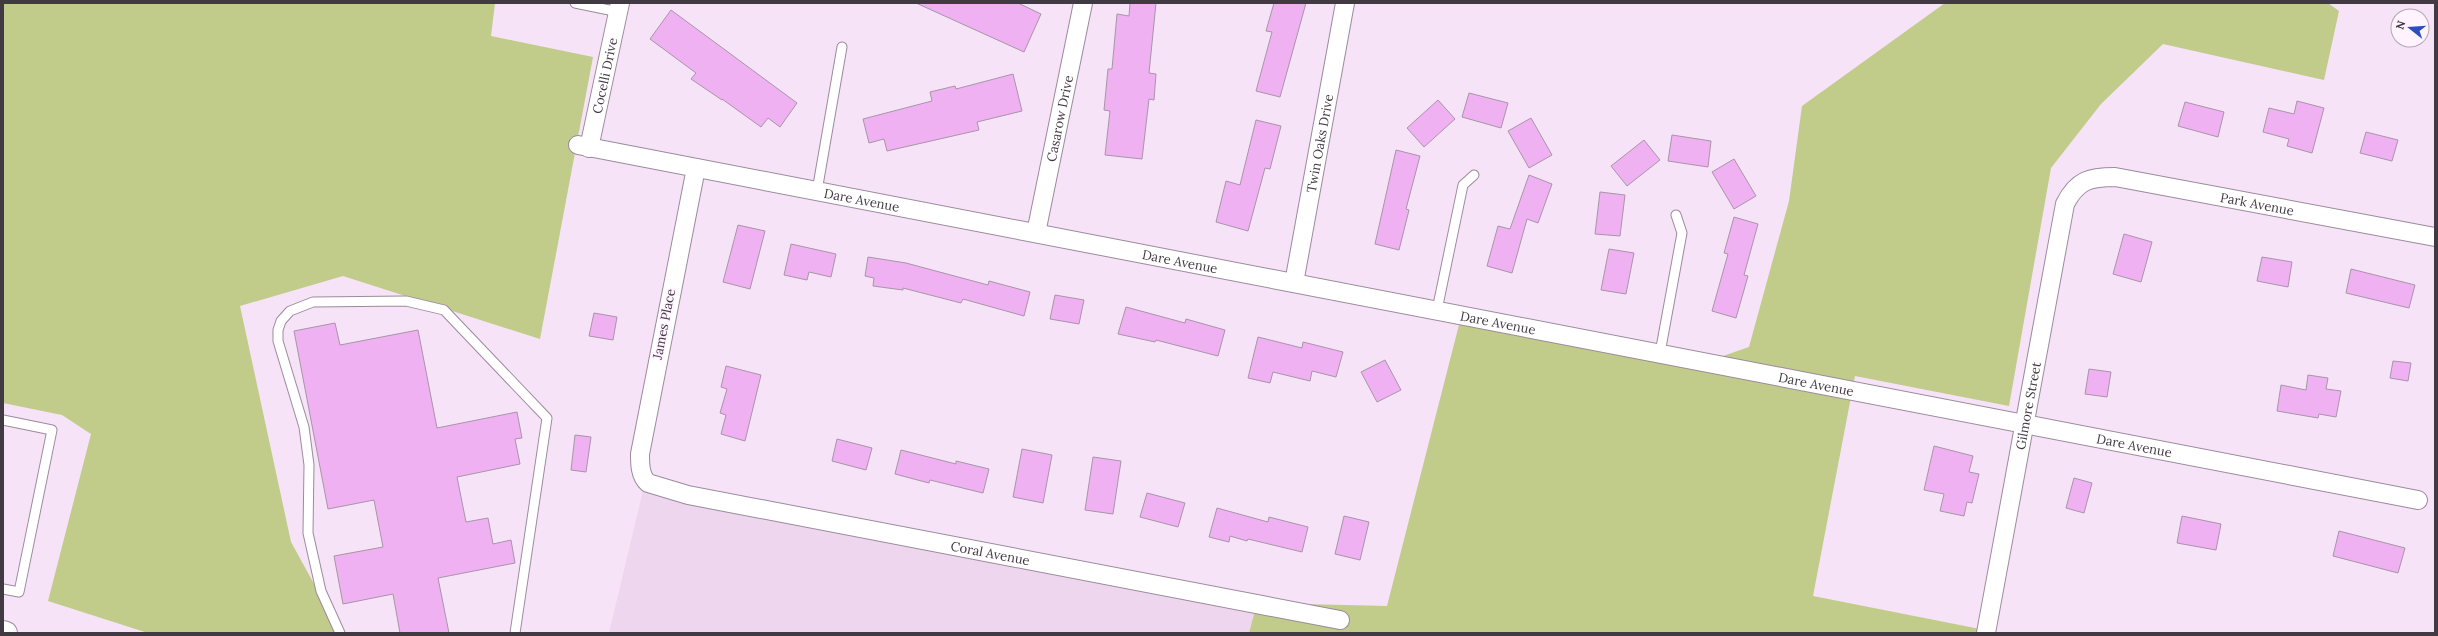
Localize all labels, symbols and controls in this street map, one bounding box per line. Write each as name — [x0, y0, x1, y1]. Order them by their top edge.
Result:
north arrow — [2390, 8, 2430, 48]
text: N — [2392, 18, 2409, 31]
street label: Cocelli Drive — [588, 36, 621, 115]
street label: Casarow Drive — [1042, 74, 1077, 163]
street label: Twin Oaks Drive — [1302, 93, 1337, 194]
street label: Dare Avenue — [823, 184, 901, 215]
street label: Park Avenue — [2219, 188, 2295, 219]
street label: Dare Avenue — [1141, 246, 1219, 277]
street label: James Place — [649, 287, 679, 362]
street label: Dare Avenue — [1459, 307, 1537, 338]
street label: Gilmore Street — [2011, 360, 2044, 451]
street label: Dare Avenue — [1777, 368, 1855, 399]
street label: Dare Avenue — [2095, 430, 2173, 461]
street label: Coral Avenue — [949, 537, 1031, 569]

